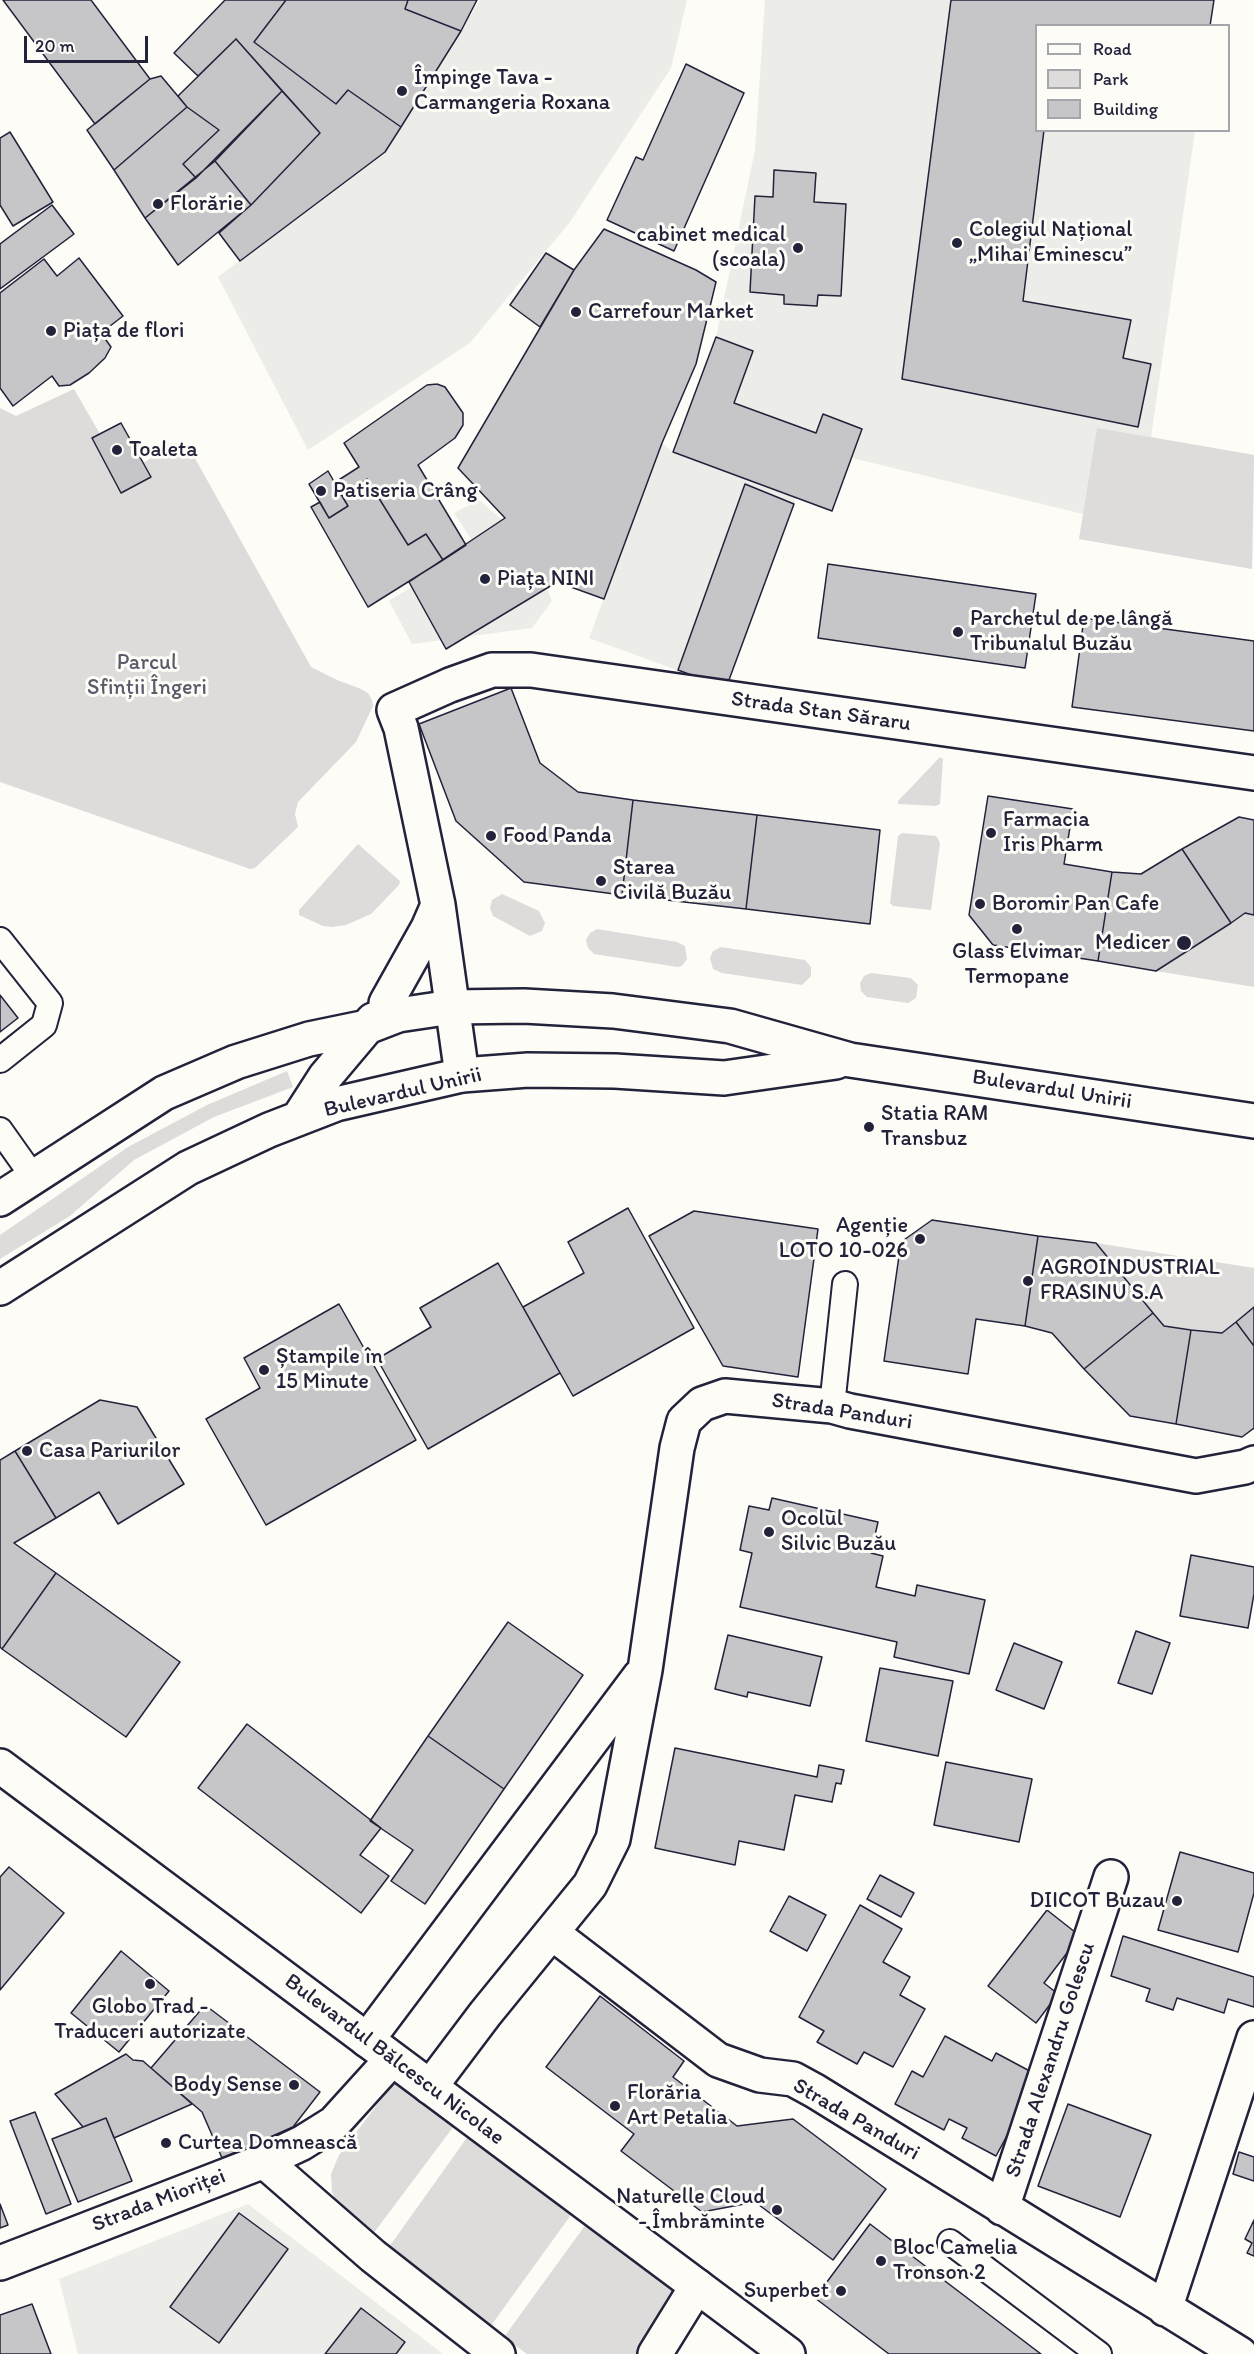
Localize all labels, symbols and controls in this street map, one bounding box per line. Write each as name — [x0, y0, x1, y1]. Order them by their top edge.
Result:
scale bar — [27, 24, 152, 62]
legend — [1035, 24, 1230, 132]
text: 20 m — [35, 35, 75, 57]
text: Road — [1093, 38, 1132, 60]
place label: Împinge Tava - Carmangeria Roxana — [414, 65, 610, 116]
text: Park — [1093, 68, 1128, 90]
marker: Împinge Tava - Carmangeria Roxana — [395, 84, 409, 98]
text: Building — [1093, 98, 1158, 120]
place label: Florărie — [170, 191, 244, 217]
marker: Florărie — [151, 197, 165, 211]
place label: Colegiul Național „Mihai Eminescu” — [969, 217, 1133, 268]
place label: cabinet medical (scoala) — [636, 222, 786, 274]
marker: Colegiul Național „Mihai Eminescu” — [950, 236, 964, 250]
marker: cabinet medical (scoala) — [791, 241, 805, 255]
place label: Carrefour Market — [588, 299, 754, 325]
marker: Carrefour Market — [569, 305, 583, 319]
place label: Piața de flori — [63, 318, 184, 344]
marker: Piața de flori — [44, 324, 58, 338]
place label: Toaleta — [129, 437, 198, 463]
marker: Toaleta — [110, 443, 124, 457]
place label: Patiseria Crâng — [333, 478, 478, 504]
marker: Patiseria Crâng — [314, 484, 328, 498]
place label: Piața NINI — [497, 566, 594, 592]
marker: Piața NINI — [478, 572, 492, 586]
place label: Parchetul de pe lângă Tribunalul Buzău — [970, 606, 1173, 658]
marker: Parchetul de pe lângă Tribunalul Buzău — [951, 625, 965, 639]
park label: Parcul Sfinții Îngeri — [87, 650, 207, 702]
street label: Strada Stan Săraru — [729, 686, 913, 738]
place label: Farmacia Iris Pharm — [1003, 807, 1103, 858]
place label: Food Panda — [503, 823, 611, 849]
marker: Farmacia Iris Pharm — [984, 826, 998, 840]
marker: Food Panda — [484, 829, 498, 843]
place label: Starea Civilă Buzău — [613, 855, 731, 906]
marker: Starea Civilă Buzău — [594, 874, 608, 888]
place label: Boromir Pan Cafe — [992, 891, 1159, 917]
marker: Boromir Pan Cafe — [973, 897, 987, 911]
marker: Glass Elvimar Termopane — [1010, 922, 1024, 936]
place label: Medicer — [1095, 930, 1170, 956]
marker: Medicer — [1175, 934, 1193, 952]
place label: Glass Elvimar Termopane — [952, 939, 1082, 990]
street label: Bulevardul Unirii — [322, 1062, 484, 1124]
street label: Bulevardul Unirii — [970, 1064, 1134, 1116]
place label: Statia RAM Transbuz — [881, 1101, 988, 1152]
marker: Statia RAM Transbuz — [862, 1120, 876, 1134]
place label: Agenție LOTO 10-026 — [779, 1213, 908, 1264]
marker: Agenție LOTO 10-026 — [913, 1232, 927, 1246]
place label: AGROINDUSTRIAL FRASINU S.A — [1040, 1255, 1220, 1306]
marker: AGROINDUSTRIAL FRASINU S.A — [1021, 1274, 1035, 1288]
place label: Ștampile în 15 Minute — [276, 1344, 383, 1396]
marker: Ștampile în 15 Minute — [257, 1363, 271, 1377]
street label: Strada Panduri — [770, 1388, 914, 1436]
place label: Casa Pariurilor — [39, 1438, 180, 1464]
marker: Casa Pariurilor — [20, 1444, 34, 1458]
place label: Ocolul Silvic Buzău — [781, 1506, 896, 1558]
marker: Ocolul Silvic Buzău — [762, 1525, 776, 1539]
place label: DIICOT Buzau — [1030, 1888, 1165, 1914]
marker: DIICOT Buzau — [1170, 1894, 1184, 1908]
street label: Strada Alexandru Golescu — [1000, 1939, 1102, 2181]
street label: Bulevardul Bălcescu Nicolae — [279, 1969, 509, 2151]
marker: Globo Trad - Traduceri autorizate — [143, 1977, 157, 1991]
place label: Globo Trad - Traduceri autorizate — [54, 1994, 246, 2046]
place label: Body Sense — [174, 2072, 282, 2098]
street label: Strada Panduri — [788, 2073, 924, 2167]
marker: Body Sense — [287, 2078, 301, 2092]
place label: Florăria Art Petalia — [627, 2080, 728, 2132]
marker: Florăria Art Petalia — [608, 2099, 622, 2113]
place label: Curtea Domnească — [178, 2130, 357, 2156]
marker: Curtea Domnească — [159, 2136, 173, 2150]
street label: Strada Mioriței — [88, 2163, 230, 2239]
place label: Naturelle Cloud - Îmbrăminte — [616, 2184, 765, 2236]
marker: Naturelle Cloud - Îmbrăminte — [770, 2203, 784, 2217]
place label: Bloc Camelia Tronson 2 — [893, 2235, 1017, 2286]
marker: Bloc Camelia Tronson 2 — [874, 2254, 888, 2268]
place label: Superbet — [744, 2278, 829, 2304]
marker: Superbet — [834, 2284, 848, 2298]

